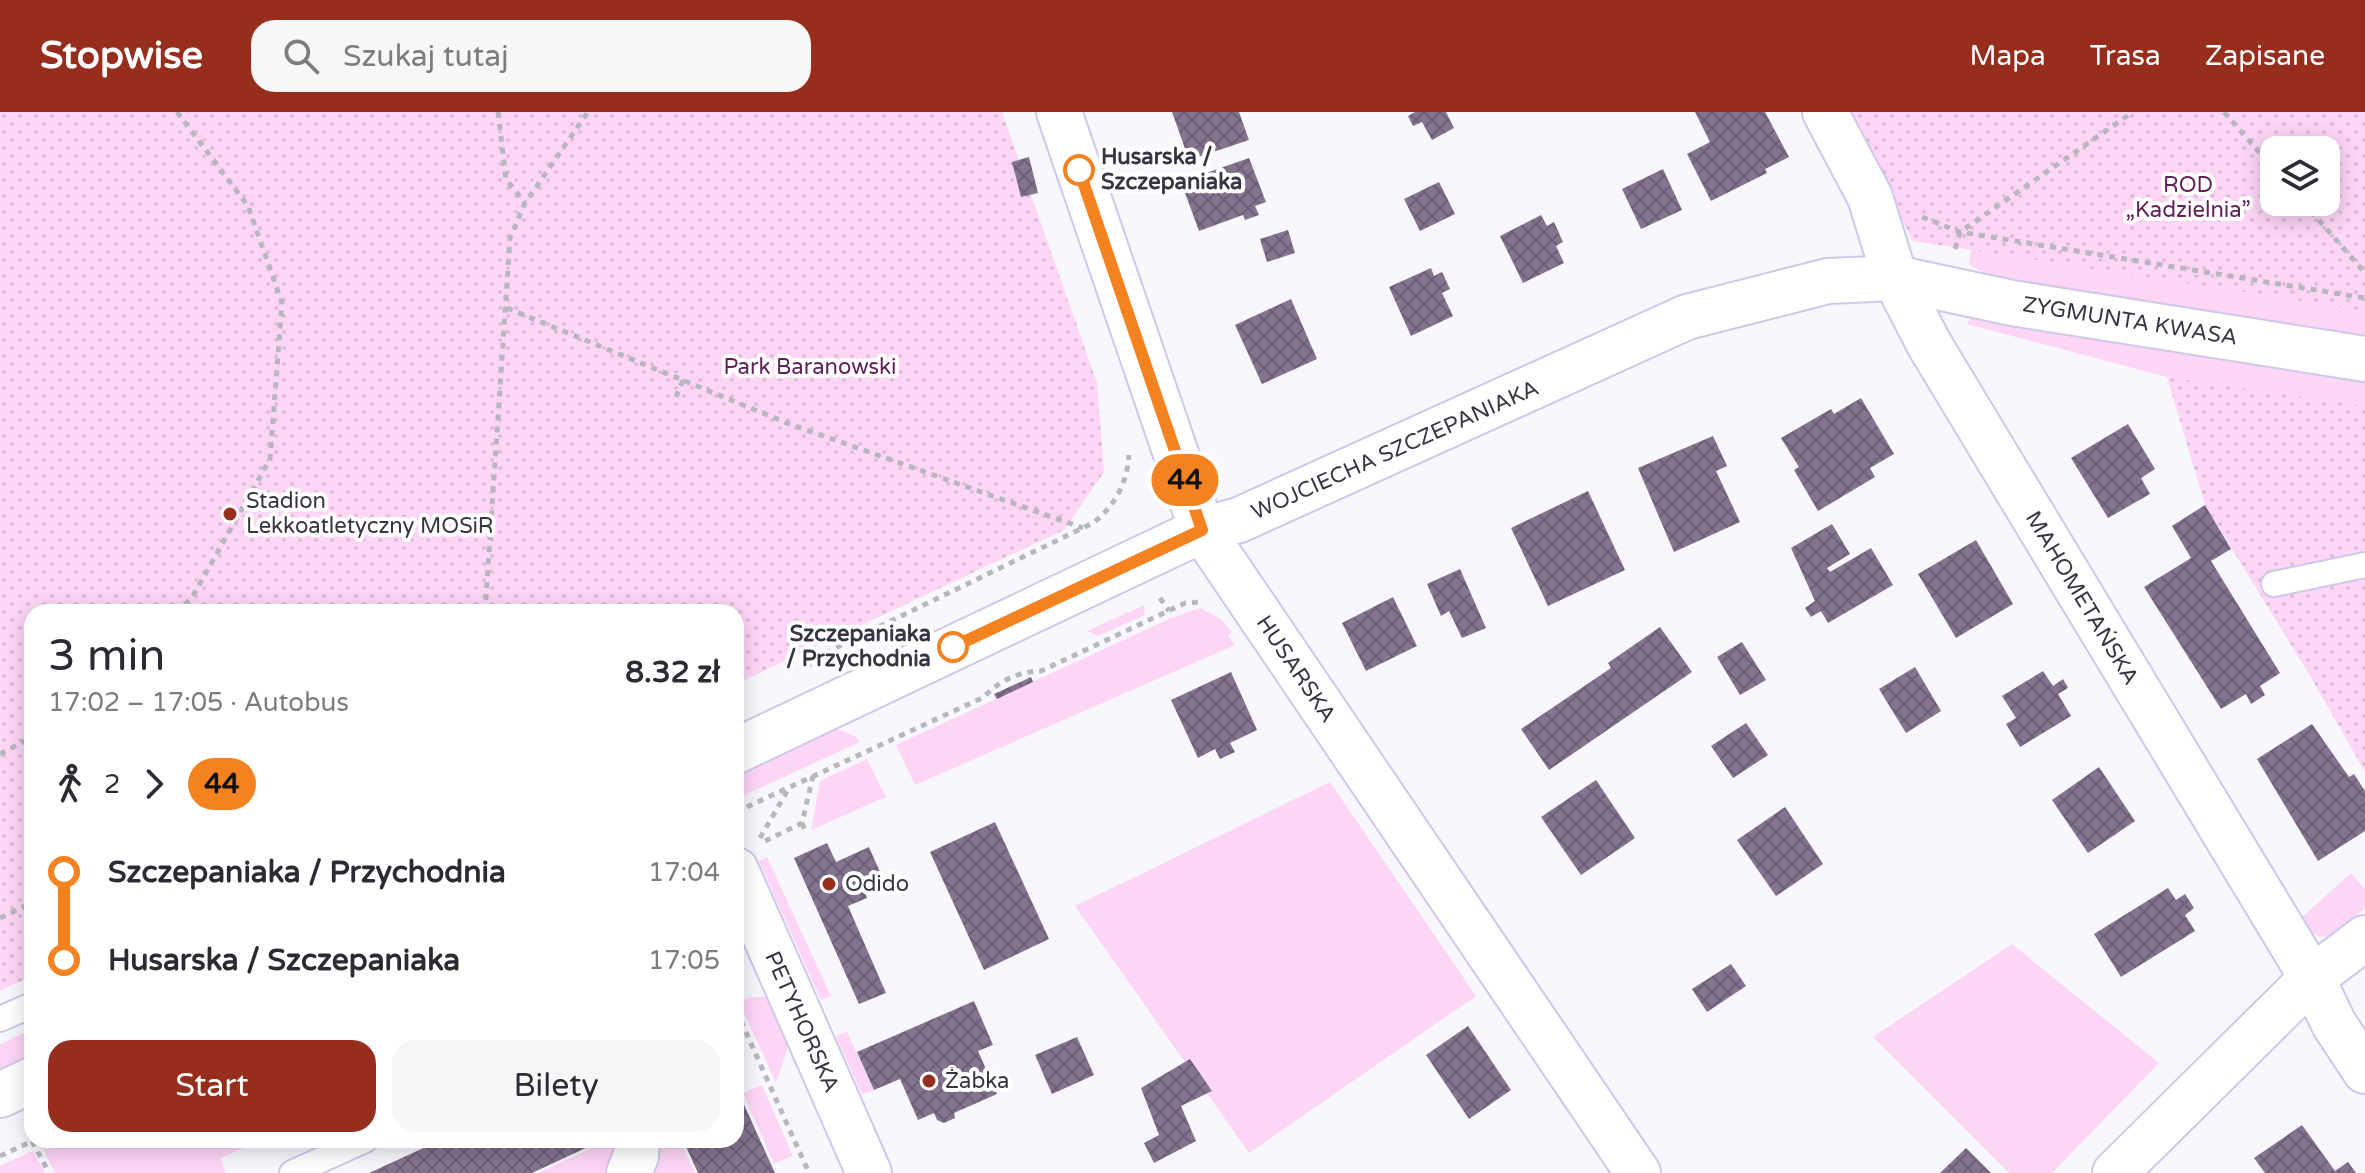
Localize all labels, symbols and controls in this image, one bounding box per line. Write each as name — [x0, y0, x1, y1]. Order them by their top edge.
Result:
search box — [251, 20, 811, 92]
text: Stopwise — [40, 33, 203, 79]
icon: search — [279, 34, 323, 78]
text: Szukaj tutaj — [343, 38, 509, 75]
text: Mapa — [1969, 39, 2046, 73]
text: Trasa — [2090, 39, 2161, 73]
text: Zapisane — [2205, 39, 2325, 73]
map controls — [2260, 136, 2340, 216]
button: layers — [2260, 136, 2340, 216]
place label: Husarska / Szczepaniaka — [1101, 144, 1242, 195]
marker: Husarska / Szczepaniaka — [1064, 155, 1094, 185]
park label: ROD „Kadzielnia” — [2125, 172, 2251, 223]
street label: ZYGMUNTA KWASA — [2021, 291, 2239, 351]
park label: Park Baranowski — [723, 354, 897, 380]
street label: WOJCIECHA SZCZEPANIAKA — [1247, 375, 1543, 525]
line badge: 44 — [1149, 454, 1221, 506]
text: 44 — [1167, 463, 1203, 497]
place label: Stadion Lekkoatletyczny MOSiR — [246, 488, 493, 539]
marker: Stadion Lekkoatletyczny MOSiR — [221, 505, 239, 523]
street label: MAHOMETAŃSKA — [2020, 506, 2145, 689]
street label: HUSARSKA — [1251, 611, 1341, 727]
place label: Szczepaniaka / Przychodnia — [786, 621, 931, 672]
text: 3 min — [48, 630, 165, 683]
marker: Szczepaniaka / Przychodnia — [938, 632, 968, 662]
text: 8.32 zł — [625, 654, 720, 691]
text: 17:02 – 17:05 · Autobus — [48, 687, 349, 718]
icon: walk — [48, 762, 92, 806]
icon: forward — [132, 762, 176, 806]
text: 44 — [204, 767, 240, 801]
text: 2 — [104, 769, 120, 800]
text: Szczepaniaka / Przychodnia — [108, 854, 506, 891]
text: 17:04 — [648, 857, 720, 888]
place label: Odido — [845, 871, 909, 897]
marker: Odido — [820, 875, 838, 893]
text: Husarska / Szczepaniaka — [108, 942, 460, 979]
text: 17:05 — [648, 945, 720, 976]
street label: PETYHORSKA — [759, 947, 845, 1097]
button: Start — [48, 1040, 376, 1132]
button: Bilety — [392, 1040, 720, 1132]
place label: Żabka — [945, 1068, 1009, 1094]
marker: Żabka — [920, 1072, 938, 1090]

